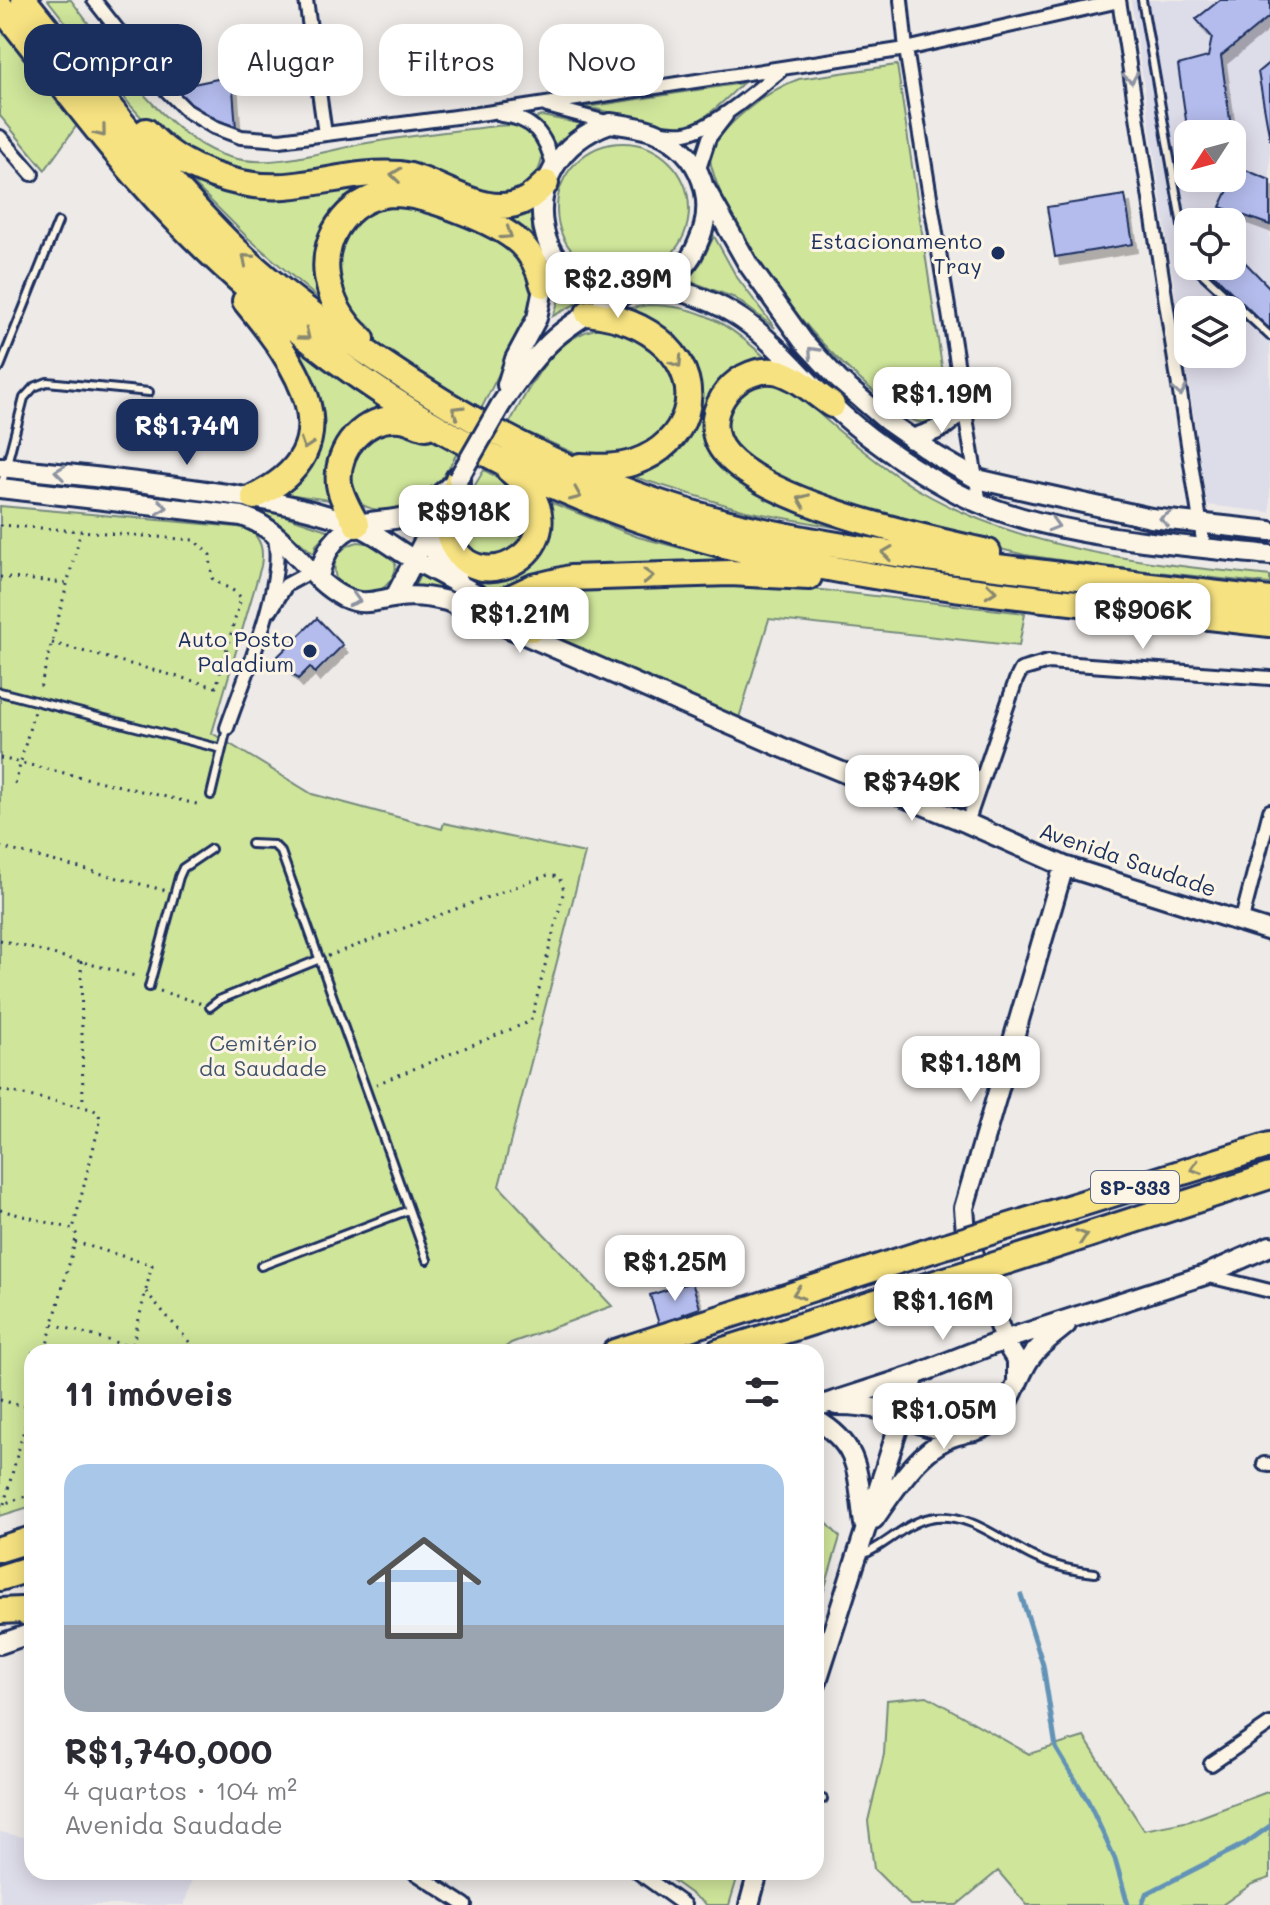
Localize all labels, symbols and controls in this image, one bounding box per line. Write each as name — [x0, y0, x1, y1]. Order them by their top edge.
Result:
chip: Comprar — [24, 24, 202, 96]
chip: Alugar — [218, 24, 363, 96]
chip: Filtros — [379, 24, 523, 96]
chip: Novo — [539, 24, 664, 96]
one-way arrow — [1122, 72, 1139, 85]
north arrow — [1174, 120, 1246, 192]
map controls — [1174, 120, 1246, 368]
one-way arrow — [91, 123, 106, 138]
one-way arrow — [390, 166, 403, 183]
button: locate — [1174, 208, 1246, 280]
one-way arrow — [499, 224, 513, 239]
place label: Estacionamento Tray — [811, 226, 982, 280]
marker: Estacionamento Tray — [989, 244, 1007, 262]
pin: R$2.39M — [544, 252, 692, 320]
one-way arrow — [241, 254, 256, 269]
text: R$2.39M — [564, 261, 672, 295]
button: layers — [1174, 296, 1246, 368]
one-way arrow — [296, 325, 310, 340]
one-way arrow — [809, 347, 823, 362]
one-way arrow — [668, 353, 683, 368]
pin: R$1.19M — [868, 367, 1016, 435]
text: R$1.19M — [891, 376, 993, 410]
one-way arrow — [1171, 384, 1188, 397]
pin: R$1.74M — [113, 399, 261, 467]
one-way arrow — [451, 405, 466, 421]
text: R$1.74M — [134, 408, 240, 442]
one-way arrow — [299, 436, 315, 450]
one-way arrow — [54, 464, 67, 481]
pin: R$918K — [399, 485, 529, 553]
one-way arrow — [568, 485, 582, 502]
text: R$918K — [417, 494, 511, 528]
one-way arrow — [797, 494, 811, 510]
one-way arrow — [156, 498, 169, 515]
one-way arrow — [1158, 511, 1171, 528]
one-way arrow — [1047, 516, 1061, 532]
one-way arrow — [880, 545, 894, 562]
one-way arrow — [642, 567, 655, 585]
one-way arrow — [985, 583, 998, 600]
pin: R$906K — [1078, 583, 1208, 651]
pin: R$1.21M — [446, 587, 594, 655]
one-way arrow — [348, 590, 361, 607]
text: R$906K — [1093, 592, 1193, 626]
text: R$1.21M — [470, 596, 570, 630]
place label: Auto Posto Paladium — [177, 624, 294, 678]
marker: Auto Posto Paladium — [301, 642, 319, 660]
pin: R$749K — [847, 755, 977, 823]
text: R$749K — [863, 764, 961, 798]
street label: Avenida Saudade — [1036, 815, 1220, 903]
park label: Cemitério da Saudade — [199, 1028, 327, 1082]
pin: R$1.18M — [897, 1036, 1045, 1104]
text: R$1.18M — [920, 1045, 1022, 1079]
one-way arrow — [1189, 1159, 1203, 1175]
road number: SP-333 — [1091, 1171, 1179, 1203]
one-way arrow — [1074, 1230, 1088, 1246]
pin: R$1.25M — [601, 1235, 749, 1303]
text: R$1.25M — [623, 1244, 727, 1278]
pin: R$1.16M — [869, 1274, 1017, 1342]
text: R$1.16M — [892, 1283, 994, 1317]
one-way arrow — [792, 1284, 806, 1300]
text: 11 imóveis — [64, 1370, 233, 1415]
icon: filters — [740, 1370, 784, 1414]
pin: R$1.05M — [870, 1383, 1018, 1451]
text: R$1.05M — [891, 1392, 997, 1426]
icon: home — [352, 1516, 496, 1660]
text: R$1,740,000 — [64, 1728, 272, 1773]
text: 4 quartos · 104 m² — [64, 1773, 297, 1807]
text: Avenida Saudade — [64, 1807, 283, 1841]

